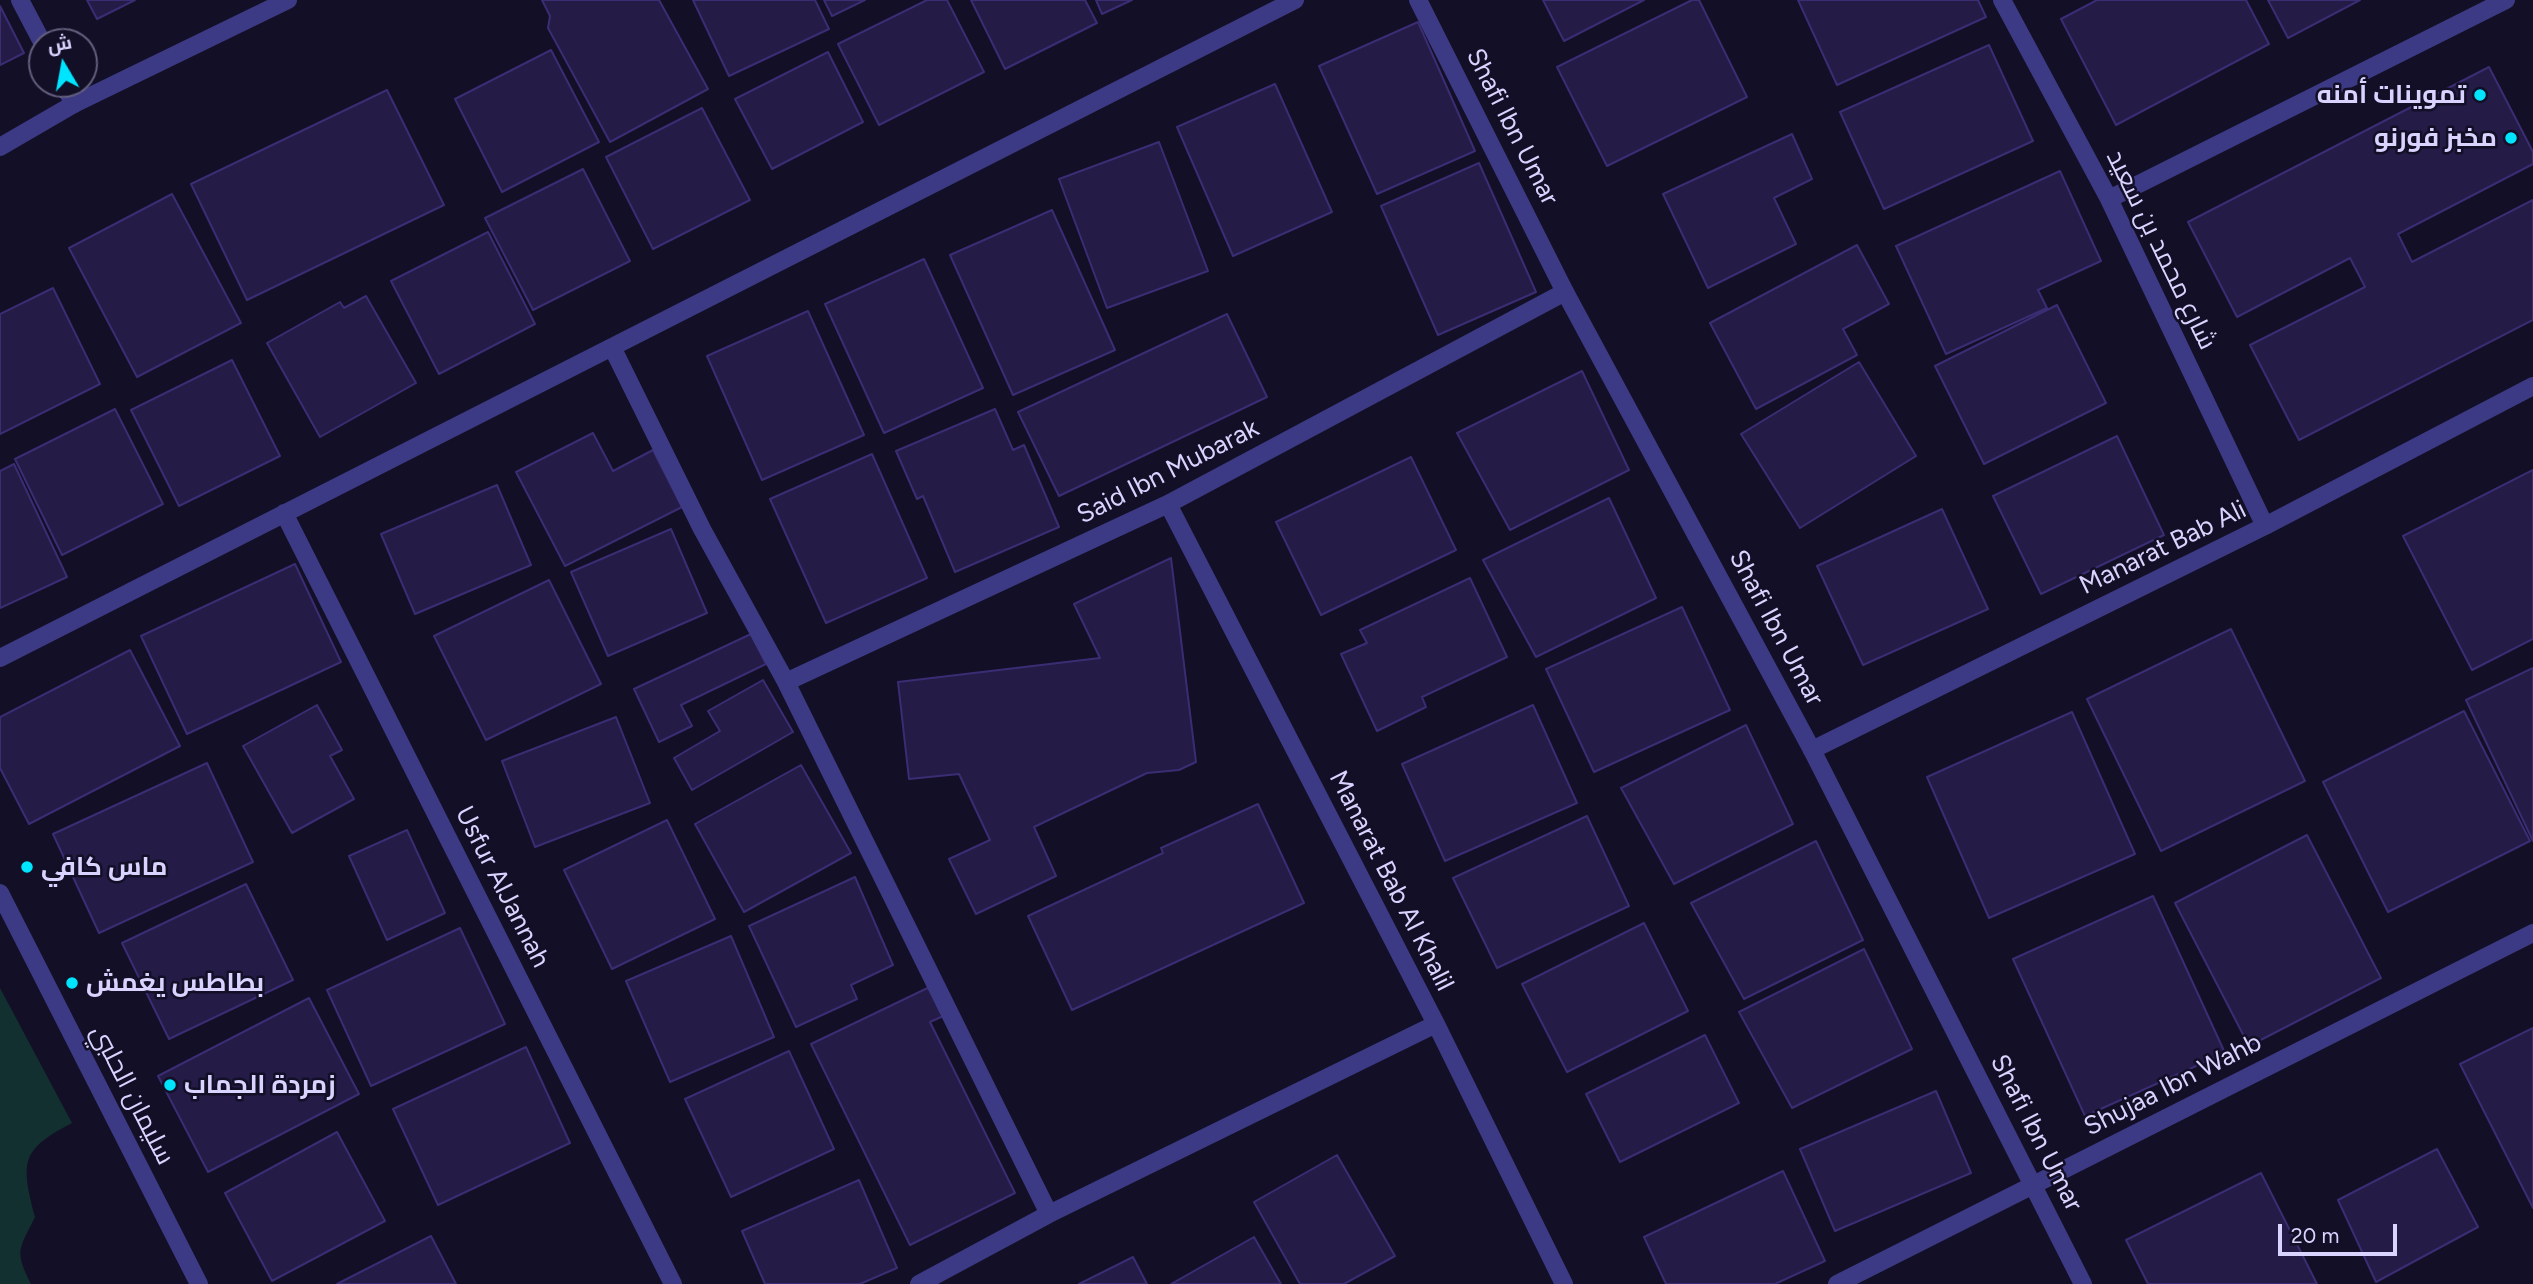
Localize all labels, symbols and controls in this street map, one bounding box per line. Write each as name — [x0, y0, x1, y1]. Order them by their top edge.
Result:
north arrow — [28, 28, 98, 98]
text: ش — [46, 30, 74, 57]
street label: Shafi Ibn Umar — [1459, 43, 1565, 211]
place label: تموينات أمنه — [2317, 79, 2466, 111]
marker: تموينات أمنه — [2472, 87, 2488, 103]
place label: مخبز فورنو — [2374, 122, 2497, 154]
marker: مخبز فورنو — [2503, 130, 2519, 146]
street label: شارع محمد بن سعيد — [2099, 145, 2223, 355]
street label: Said Ibn Mubarak — [1072, 413, 1264, 531]
street label: Manarat Bab Ali — [2075, 494, 2251, 602]
street label: Shafi Ibn Umar — [1722, 545, 1830, 711]
street label: Manarat Bab Al Khalil — [1322, 766, 1460, 996]
street label: Usfur AlJannah — [448, 801, 556, 973]
place label: ماس كافي — [41, 851, 167, 883]
marker: ماس كافي — [19, 859, 35, 875]
place label: بطاطس يغمش — [86, 967, 264, 999]
marker: بطاطس يغمش — [64, 975, 80, 991]
street label: سليمان الحلبي — [83, 1020, 181, 1170]
street label: Shujaa Ibn Wahb — [2079, 1027, 2267, 1143]
street label: Shafi Ibn Umar — [1983, 1049, 2089, 1217]
place label: زمردة الجماب — [184, 1069, 336, 1101]
marker: زمردة الجماب — [162, 1077, 178, 1093]
scale bar — [2281, 1210, 2400, 1254]
text: 20 m — [2291, 1223, 2339, 1248]

